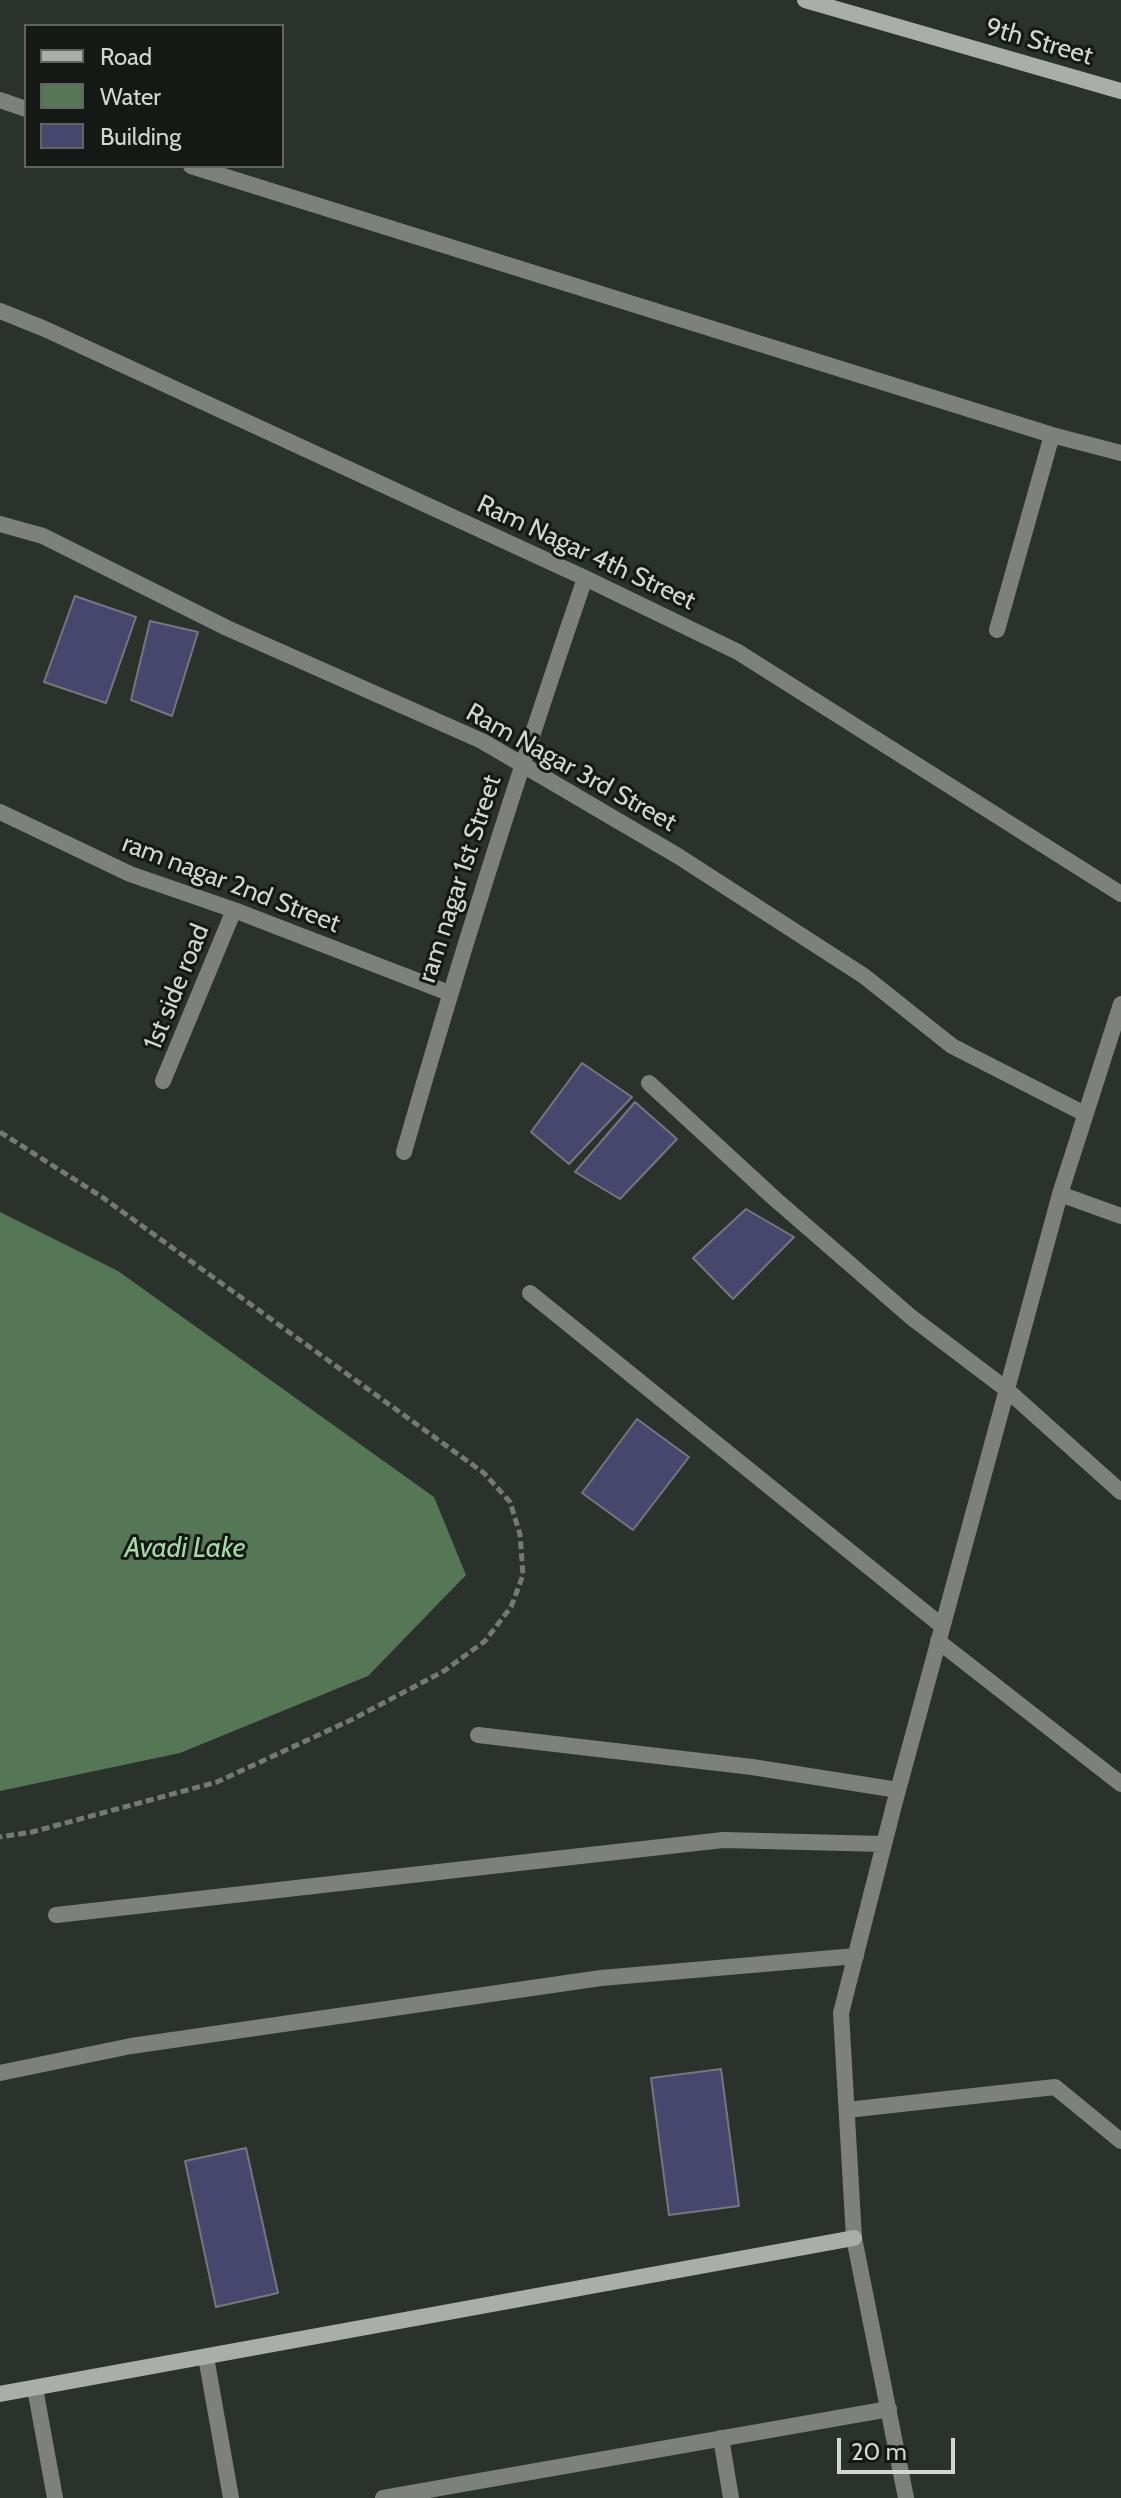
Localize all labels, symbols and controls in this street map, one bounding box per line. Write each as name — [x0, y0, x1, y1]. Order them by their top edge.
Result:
street label: 9th Street — [982, 12, 1096, 72]
legend — [24, 24, 284, 168]
text: Road — [100, 42, 152, 71]
text: Water — [100, 82, 161, 111]
text: Building — [100, 122, 181, 151]
street label: Ram Nagar 4th Street — [472, 489, 700, 617]
street label: Ram Nagar 3rd Street — [460, 697, 682, 839]
street label: ram nagar 1st Street — [412, 771, 508, 987]
street label: ram nagar 2nd Street — [118, 828, 344, 940]
street label: 1st side road — [138, 920, 216, 1054]
water label: Avadi Lake — [124, 1532, 246, 1566]
scale bar — [841, 2422, 959, 2472]
text: 20 m — [851, 2437, 907, 2466]

